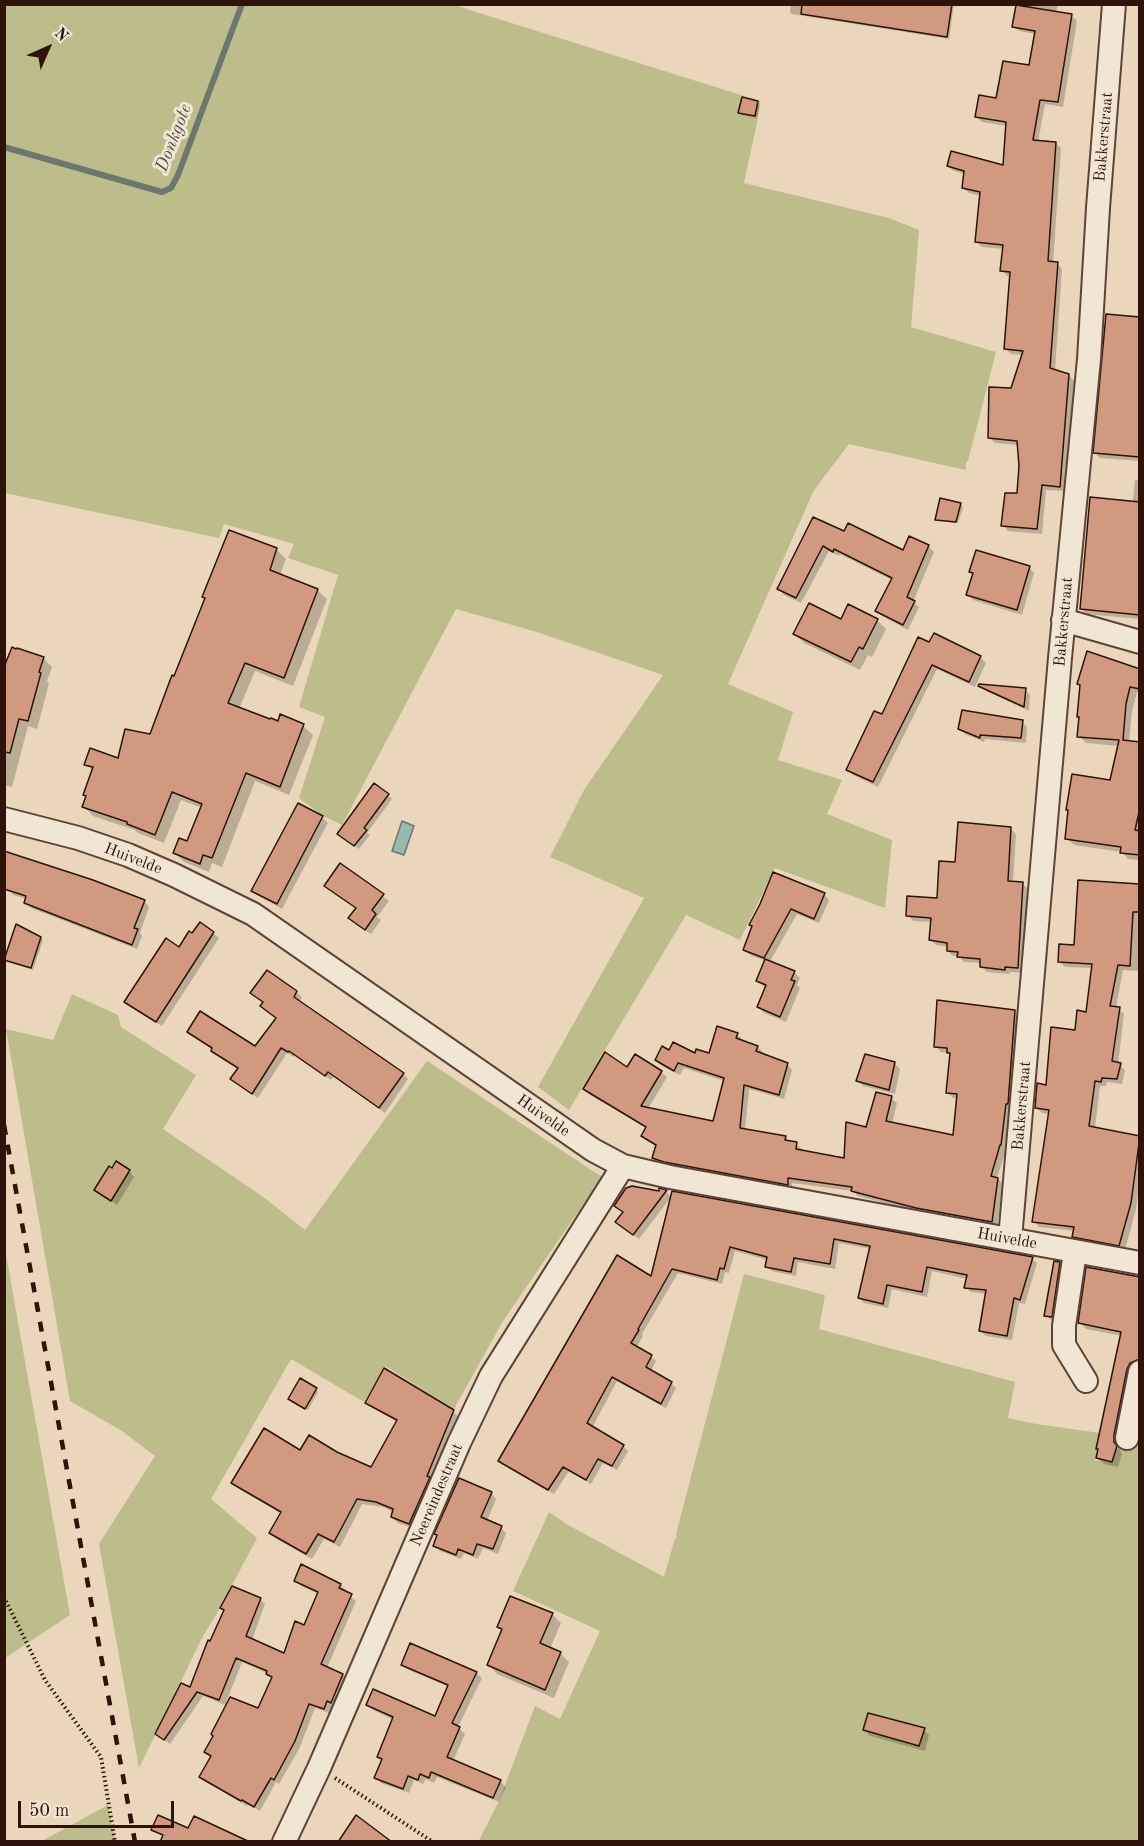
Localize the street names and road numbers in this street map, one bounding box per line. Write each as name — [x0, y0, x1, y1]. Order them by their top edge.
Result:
street label: Bakkerstraat — [1091, 91, 1117, 183]
street label: Bakkerstraat — [1051, 576, 1077, 668]
street label: Huivelde — [101, 839, 165, 879]
street label: Bakkerstraat — [1009, 1060, 1035, 1152]
street label: Huivelde — [513, 1091, 573, 1141]
street label: Huivelde — [976, 1224, 1038, 1254]
street label: Neereindestraat — [407, 1441, 467, 1549]

